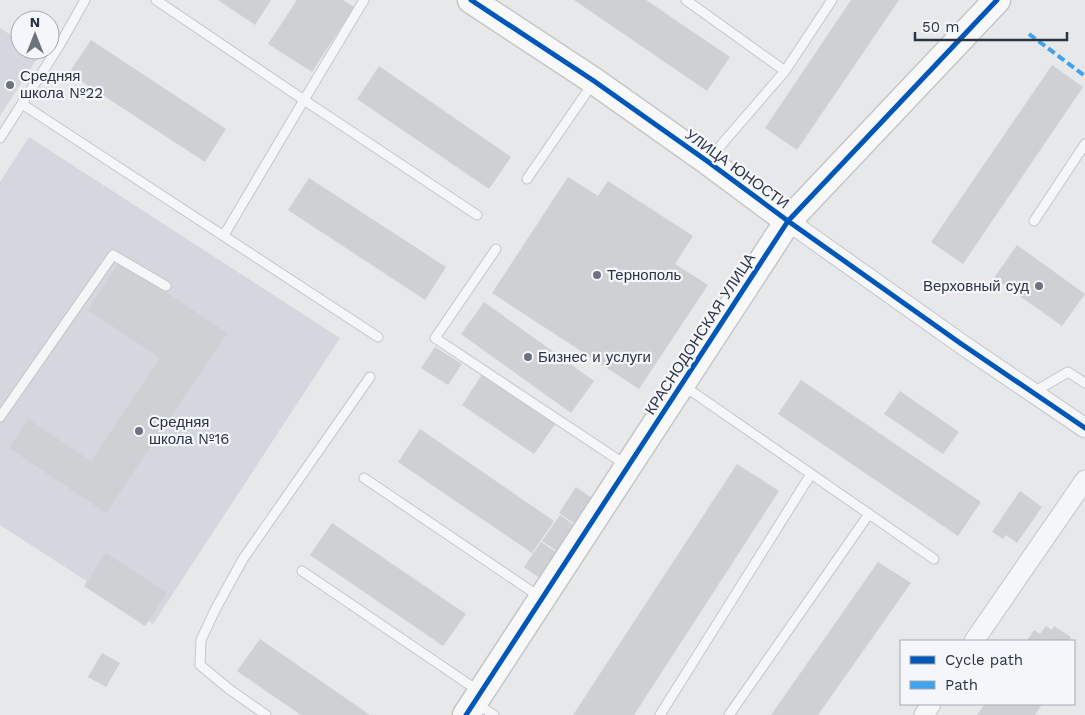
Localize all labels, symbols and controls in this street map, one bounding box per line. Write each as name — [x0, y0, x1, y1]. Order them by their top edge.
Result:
north arrow — [10, 10, 60, 60]
scale bar — [915, 10, 1068, 42]
text: N — [30, 14, 40, 30]
text: 50 m — [922, 18, 959, 36]
place label: Средняя школа №22 — [20, 67, 103, 102]
marker: Средняя школа №22 — [4, 79, 16, 91]
street label: УЛИЦА ЮНОСТИ — [682, 125, 792, 213]
street label: КРАСНОДОНСКАЯ УЛИЦА — [641, 250, 759, 418]
place label: Тернополь — [607, 266, 682, 284]
marker: Тернополь — [591, 269, 603, 281]
place label: Верховный суд — [923, 277, 1029, 295]
marker: Верховный суд — [1033, 280, 1045, 292]
place label: Бизнес и услуги — [538, 348, 651, 366]
marker: Бизнес и услуги — [522, 351, 534, 363]
place label: Средняя школа №16 — [149, 413, 229, 448]
marker: Средняя школа №16 — [133, 425, 145, 437]
legend — [900, 640, 1075, 705]
text: Cycle path — [945, 651, 1023, 669]
text: Path — [945, 676, 978, 694]

